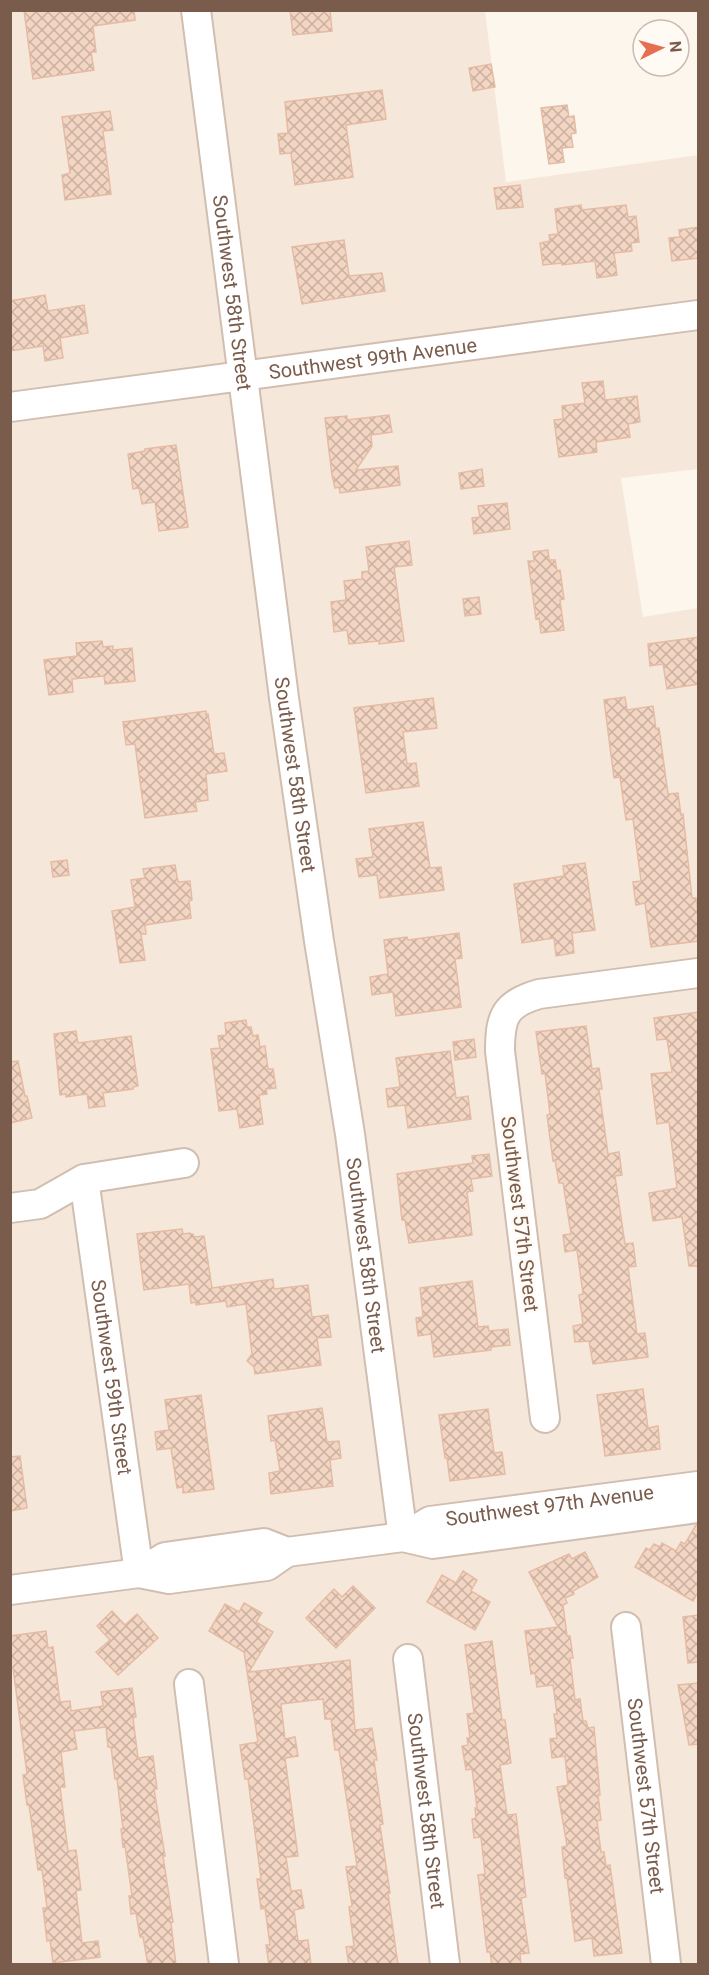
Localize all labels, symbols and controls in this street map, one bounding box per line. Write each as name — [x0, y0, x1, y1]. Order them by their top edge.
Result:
north arrow — [631, 18, 691, 78]
text: N — [665, 40, 685, 53]
street label: Southwest 58th Street — [208, 193, 257, 392]
street label: Southwest 99th Avenue — [267, 333, 478, 384]
street label: Southwest 58th Street — [269, 675, 321, 874]
street label: Southwest 57th Street — [496, 1115, 544, 1313]
street label: Southwest 58th Street — [341, 1156, 391, 1355]
street label: Southwest 59th Street — [86, 1278, 137, 1476]
street label: Southwest 97th Avenue — [444, 1480, 655, 1531]
street label: Southwest 57th Street — [623, 1697, 670, 1895]
street label: Southwest 58th Street — [403, 1712, 450, 1910]

